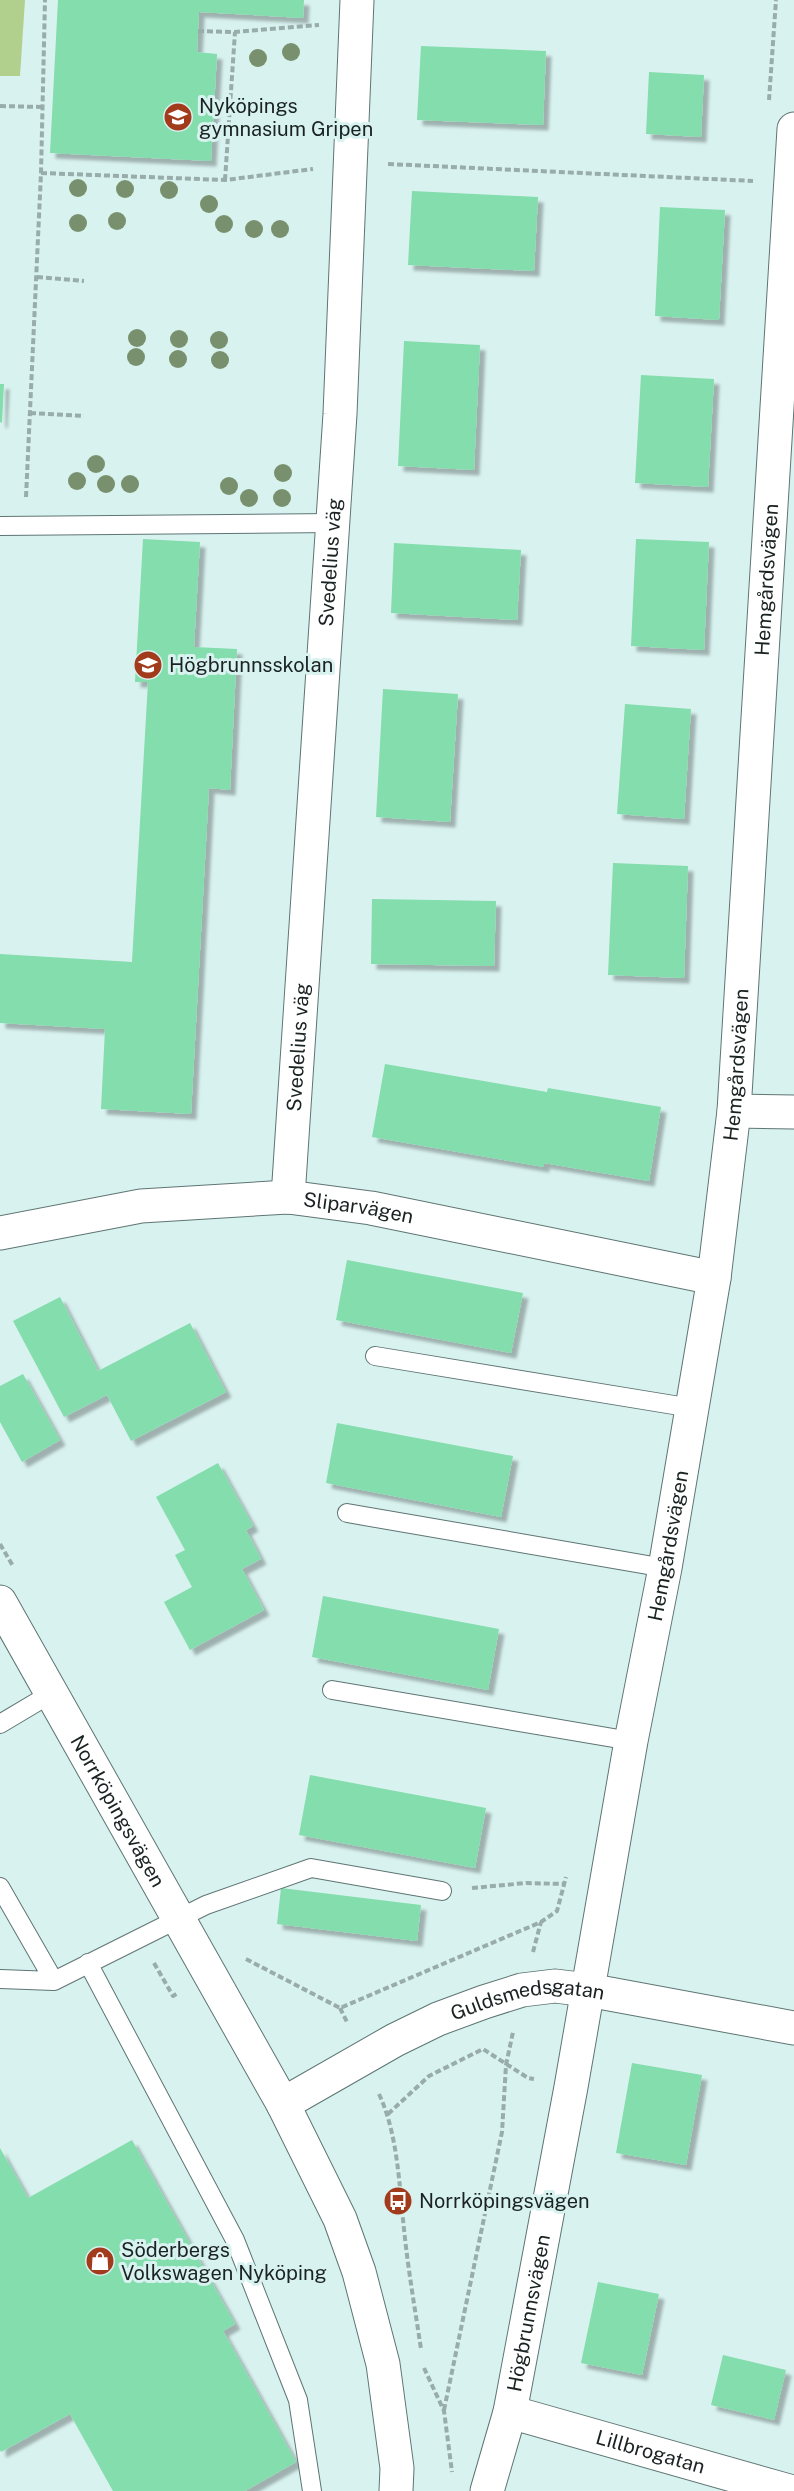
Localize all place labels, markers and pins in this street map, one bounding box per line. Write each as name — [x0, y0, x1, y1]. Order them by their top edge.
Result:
place label: Nyköpings gymnasium Gripen — [199, 94, 373, 141]
school or university icon: Nyköpings gymnasium Gripen — [162, 101, 194, 133]
school or university icon: Högbrunnsskolan — [132, 649, 164, 681]
place label: Högbrunnsskolan — [169, 653, 333, 677]
bus stop icon: Norrköpingsvägen — [382, 2185, 414, 2217]
place label: Norrköpingsvägen — [419, 2189, 590, 2213]
place label: Söderbergs Volkswagen Nyköping — [121, 2238, 327, 2285]
shop icon: Söderbergs Volkswagen Nyköping — [84, 2245, 116, 2277]

